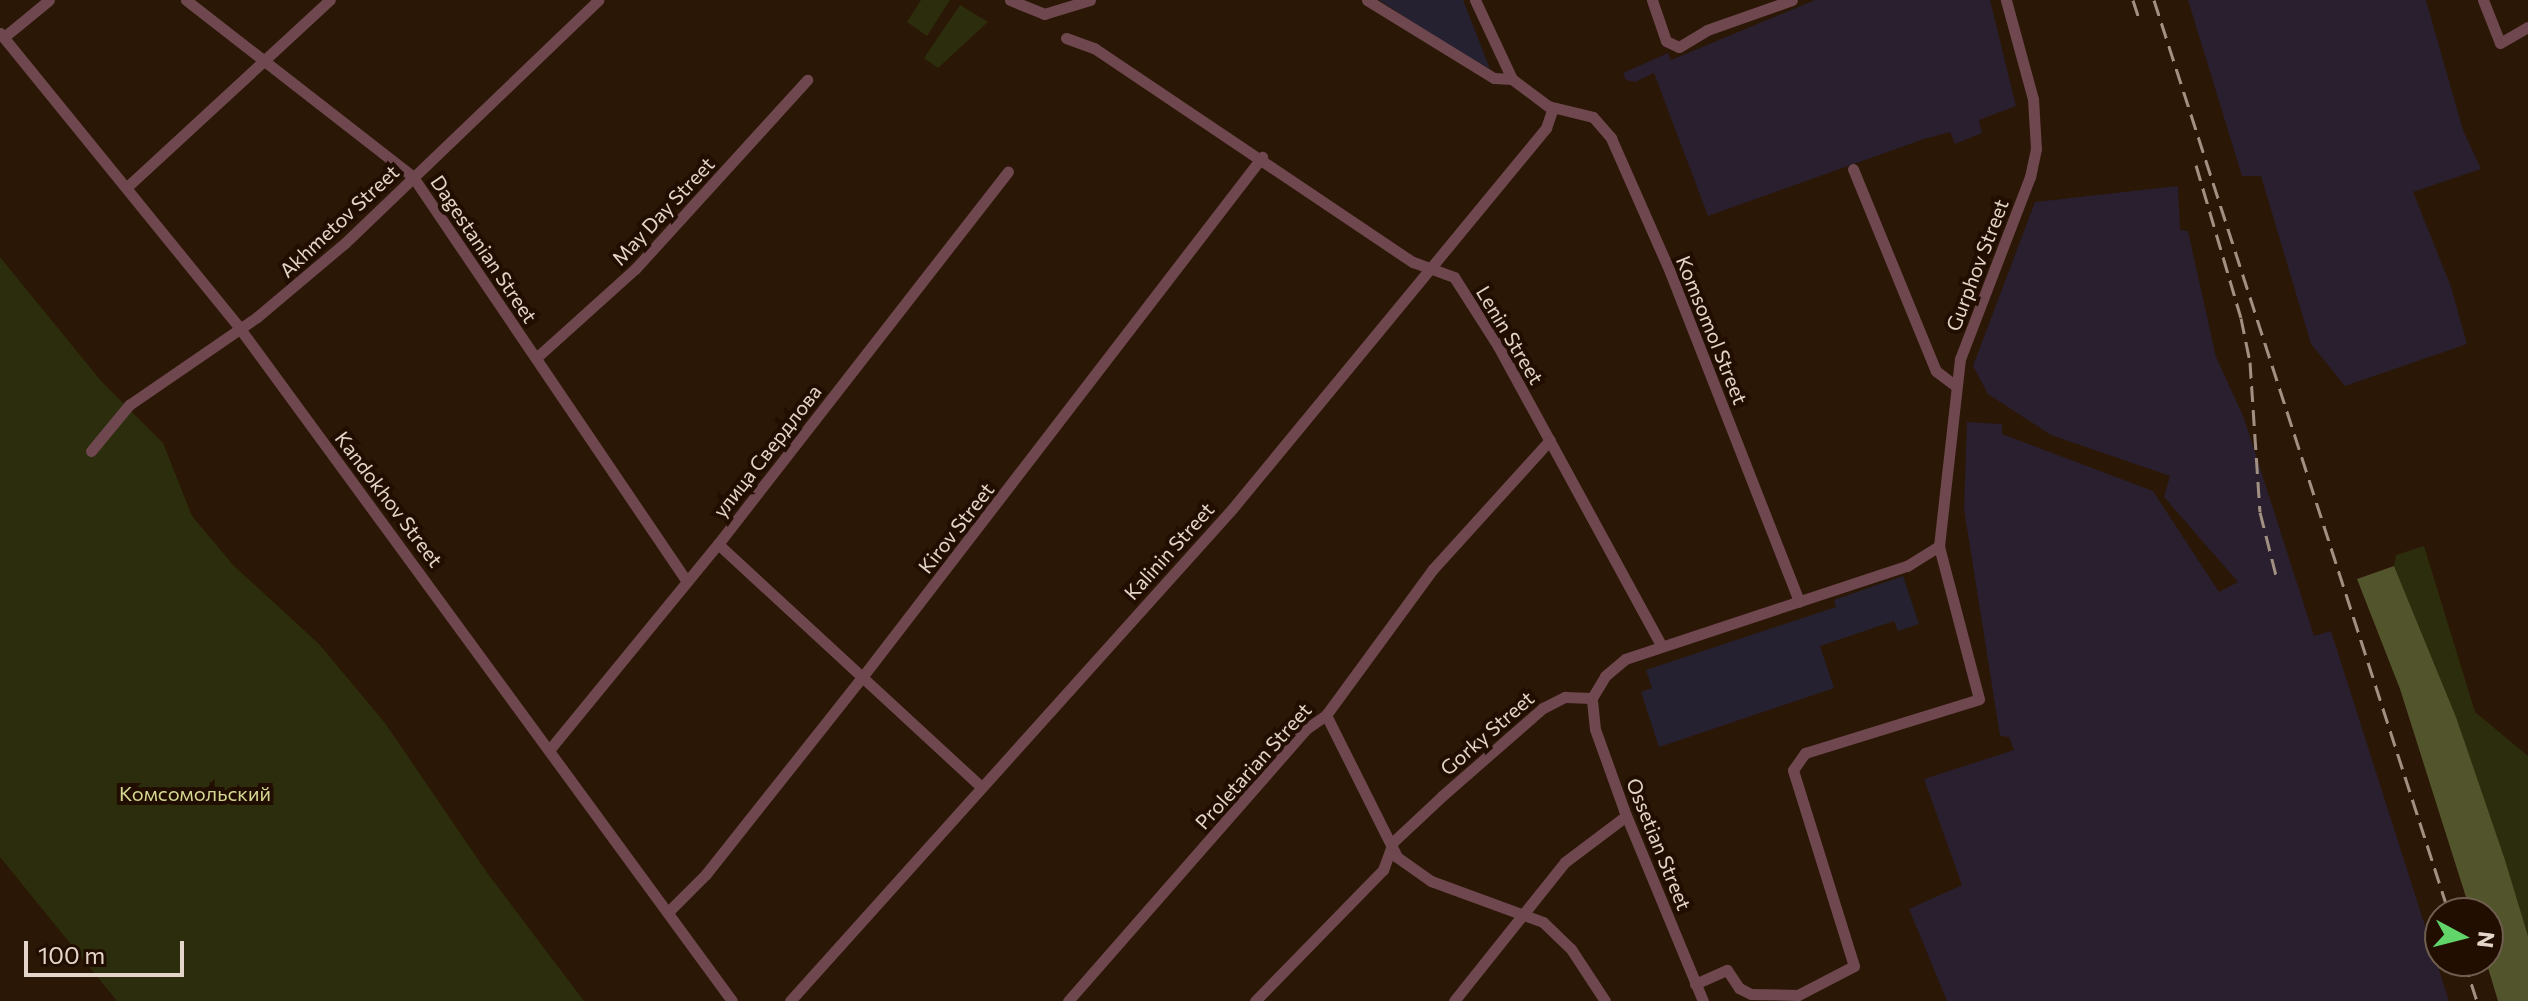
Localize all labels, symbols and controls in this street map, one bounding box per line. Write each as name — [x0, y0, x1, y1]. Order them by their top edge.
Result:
street label: May Day Street — [607, 152, 719, 270]
street label: Akhmetov Street — [274, 160, 404, 282]
street label: Dagestanian Street — [426, 171, 542, 327]
street label: Gurphov Street — [1941, 196, 2013, 334]
street label: Komsomol Street — [1671, 252, 1753, 408]
street label: Lenin Street — [1471, 281, 1549, 389]
street label: улица Свердлова — [708, 380, 826, 522]
street label: Kandokhov Street — [330, 427, 448, 571]
street label: Kirov Street — [913, 478, 999, 578]
street label: Kalinin Street — [1119, 497, 1219, 605]
street label: Gorky Street — [1435, 686, 1539, 780]
street label: Proletarian Street — [1190, 698, 1316, 834]
street label: Ossetian Street — [1622, 774, 1696, 914]
park label: Комсомольский — [119, 781, 271, 805]
north arrow — [2424, 897, 2504, 977]
scale bar — [28, 925, 188, 975]
text: N — [2472, 930, 2501, 950]
text: 100 m — [38, 940, 105, 969]

